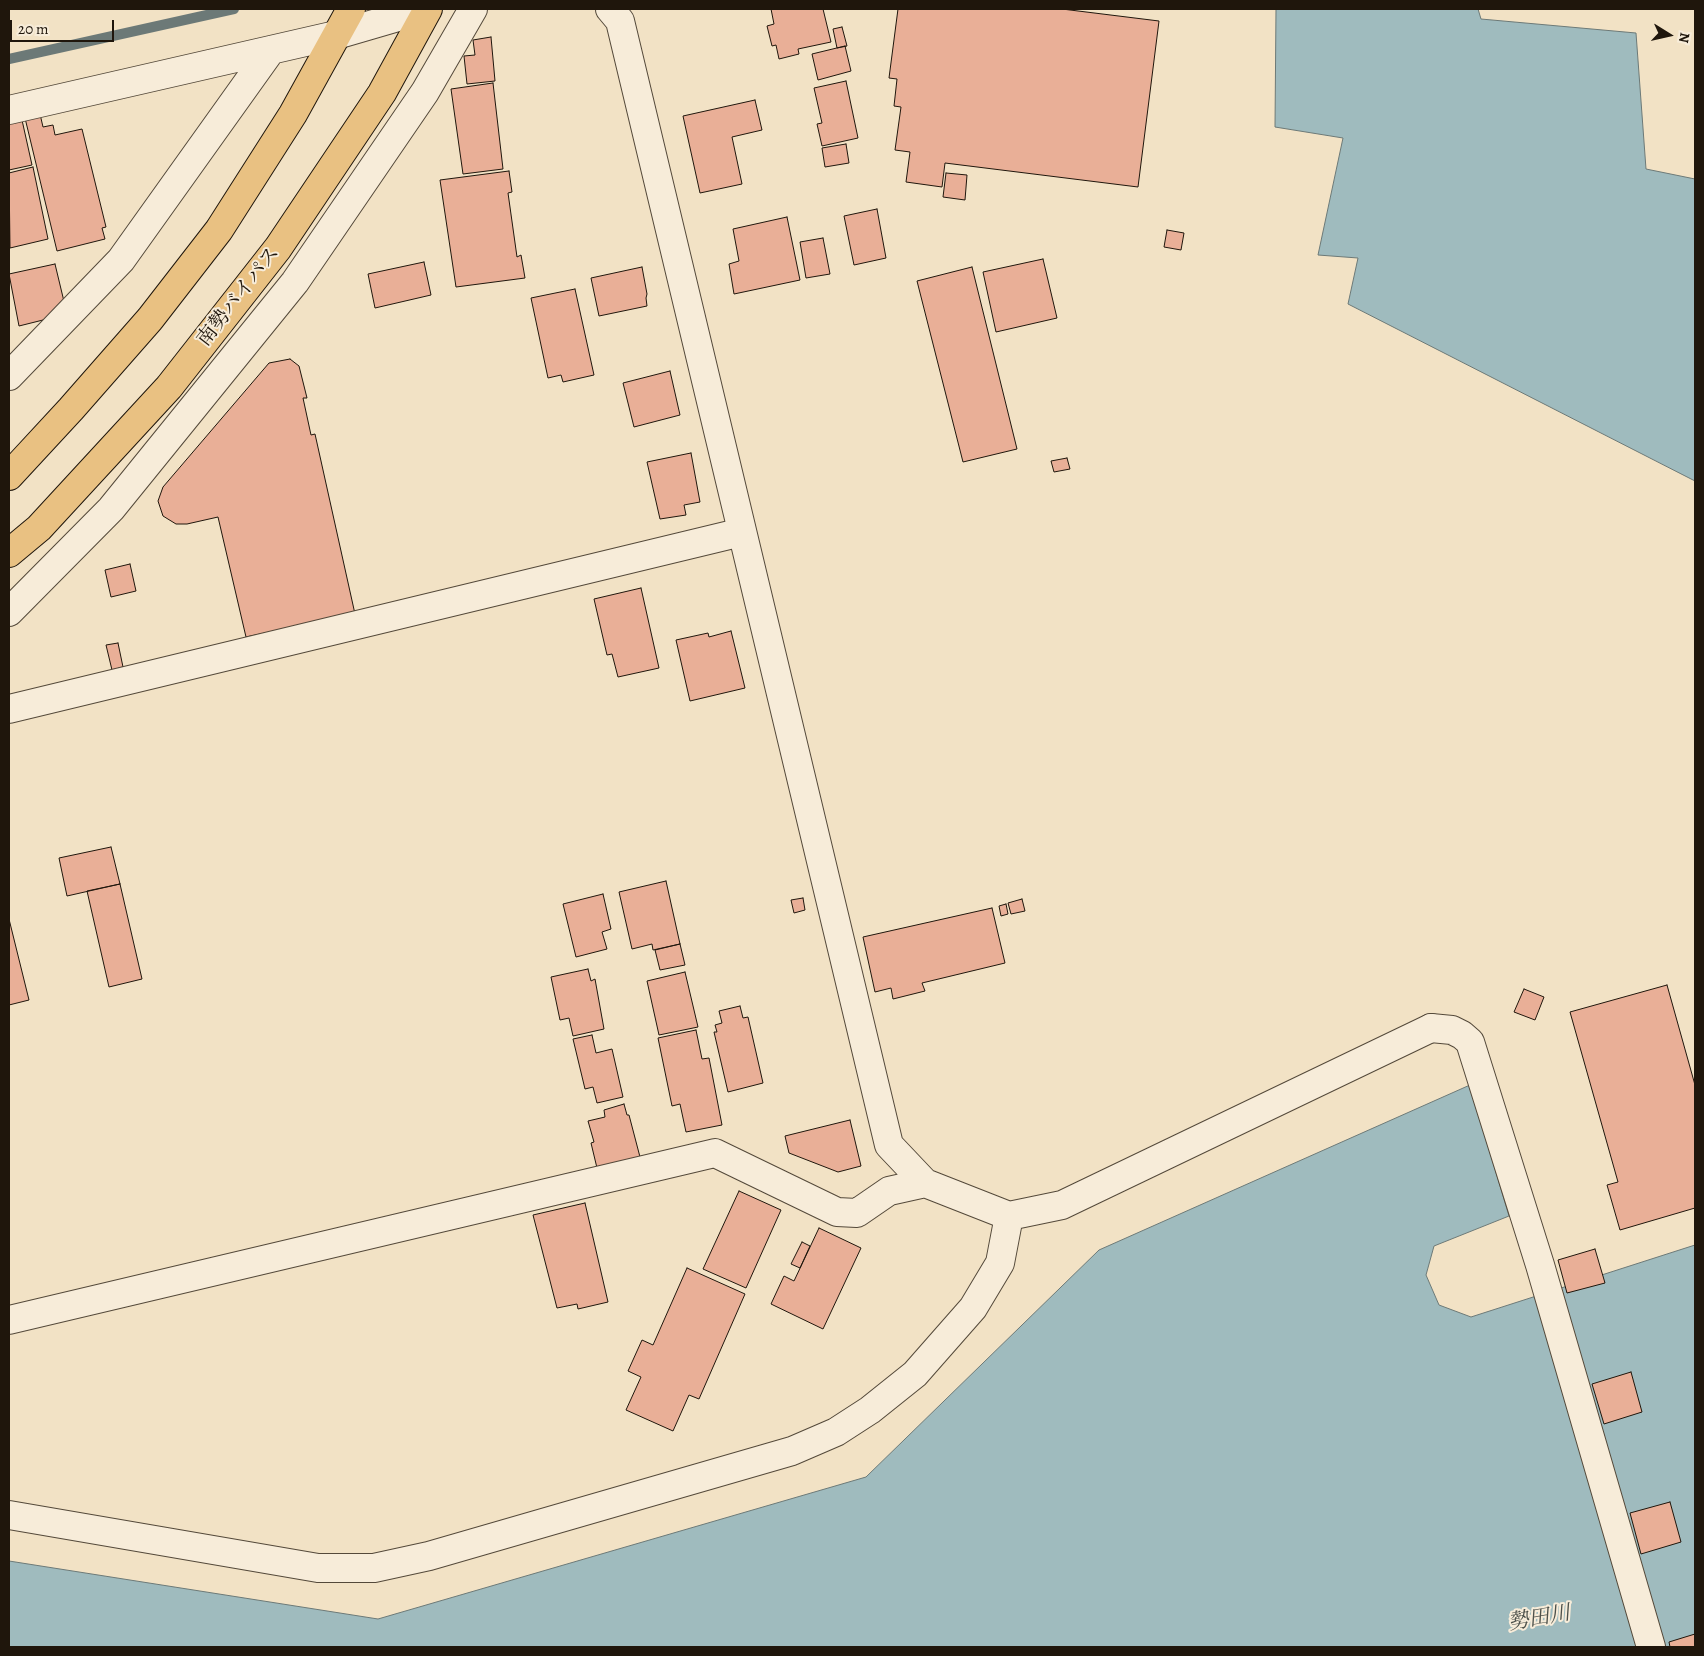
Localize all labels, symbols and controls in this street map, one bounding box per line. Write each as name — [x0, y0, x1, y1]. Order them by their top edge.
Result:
scale bar — [12, 10, 116, 42]
north arrow — [1644, 10, 1694, 60]
text: 20 m — [18, 19, 49, 39]
text: N — [1674, 31, 1695, 44]
street label: 南勢バイパス — [193, 242, 285, 352]
water label: 勢田川 — [1506, 1601, 1572, 1637]

